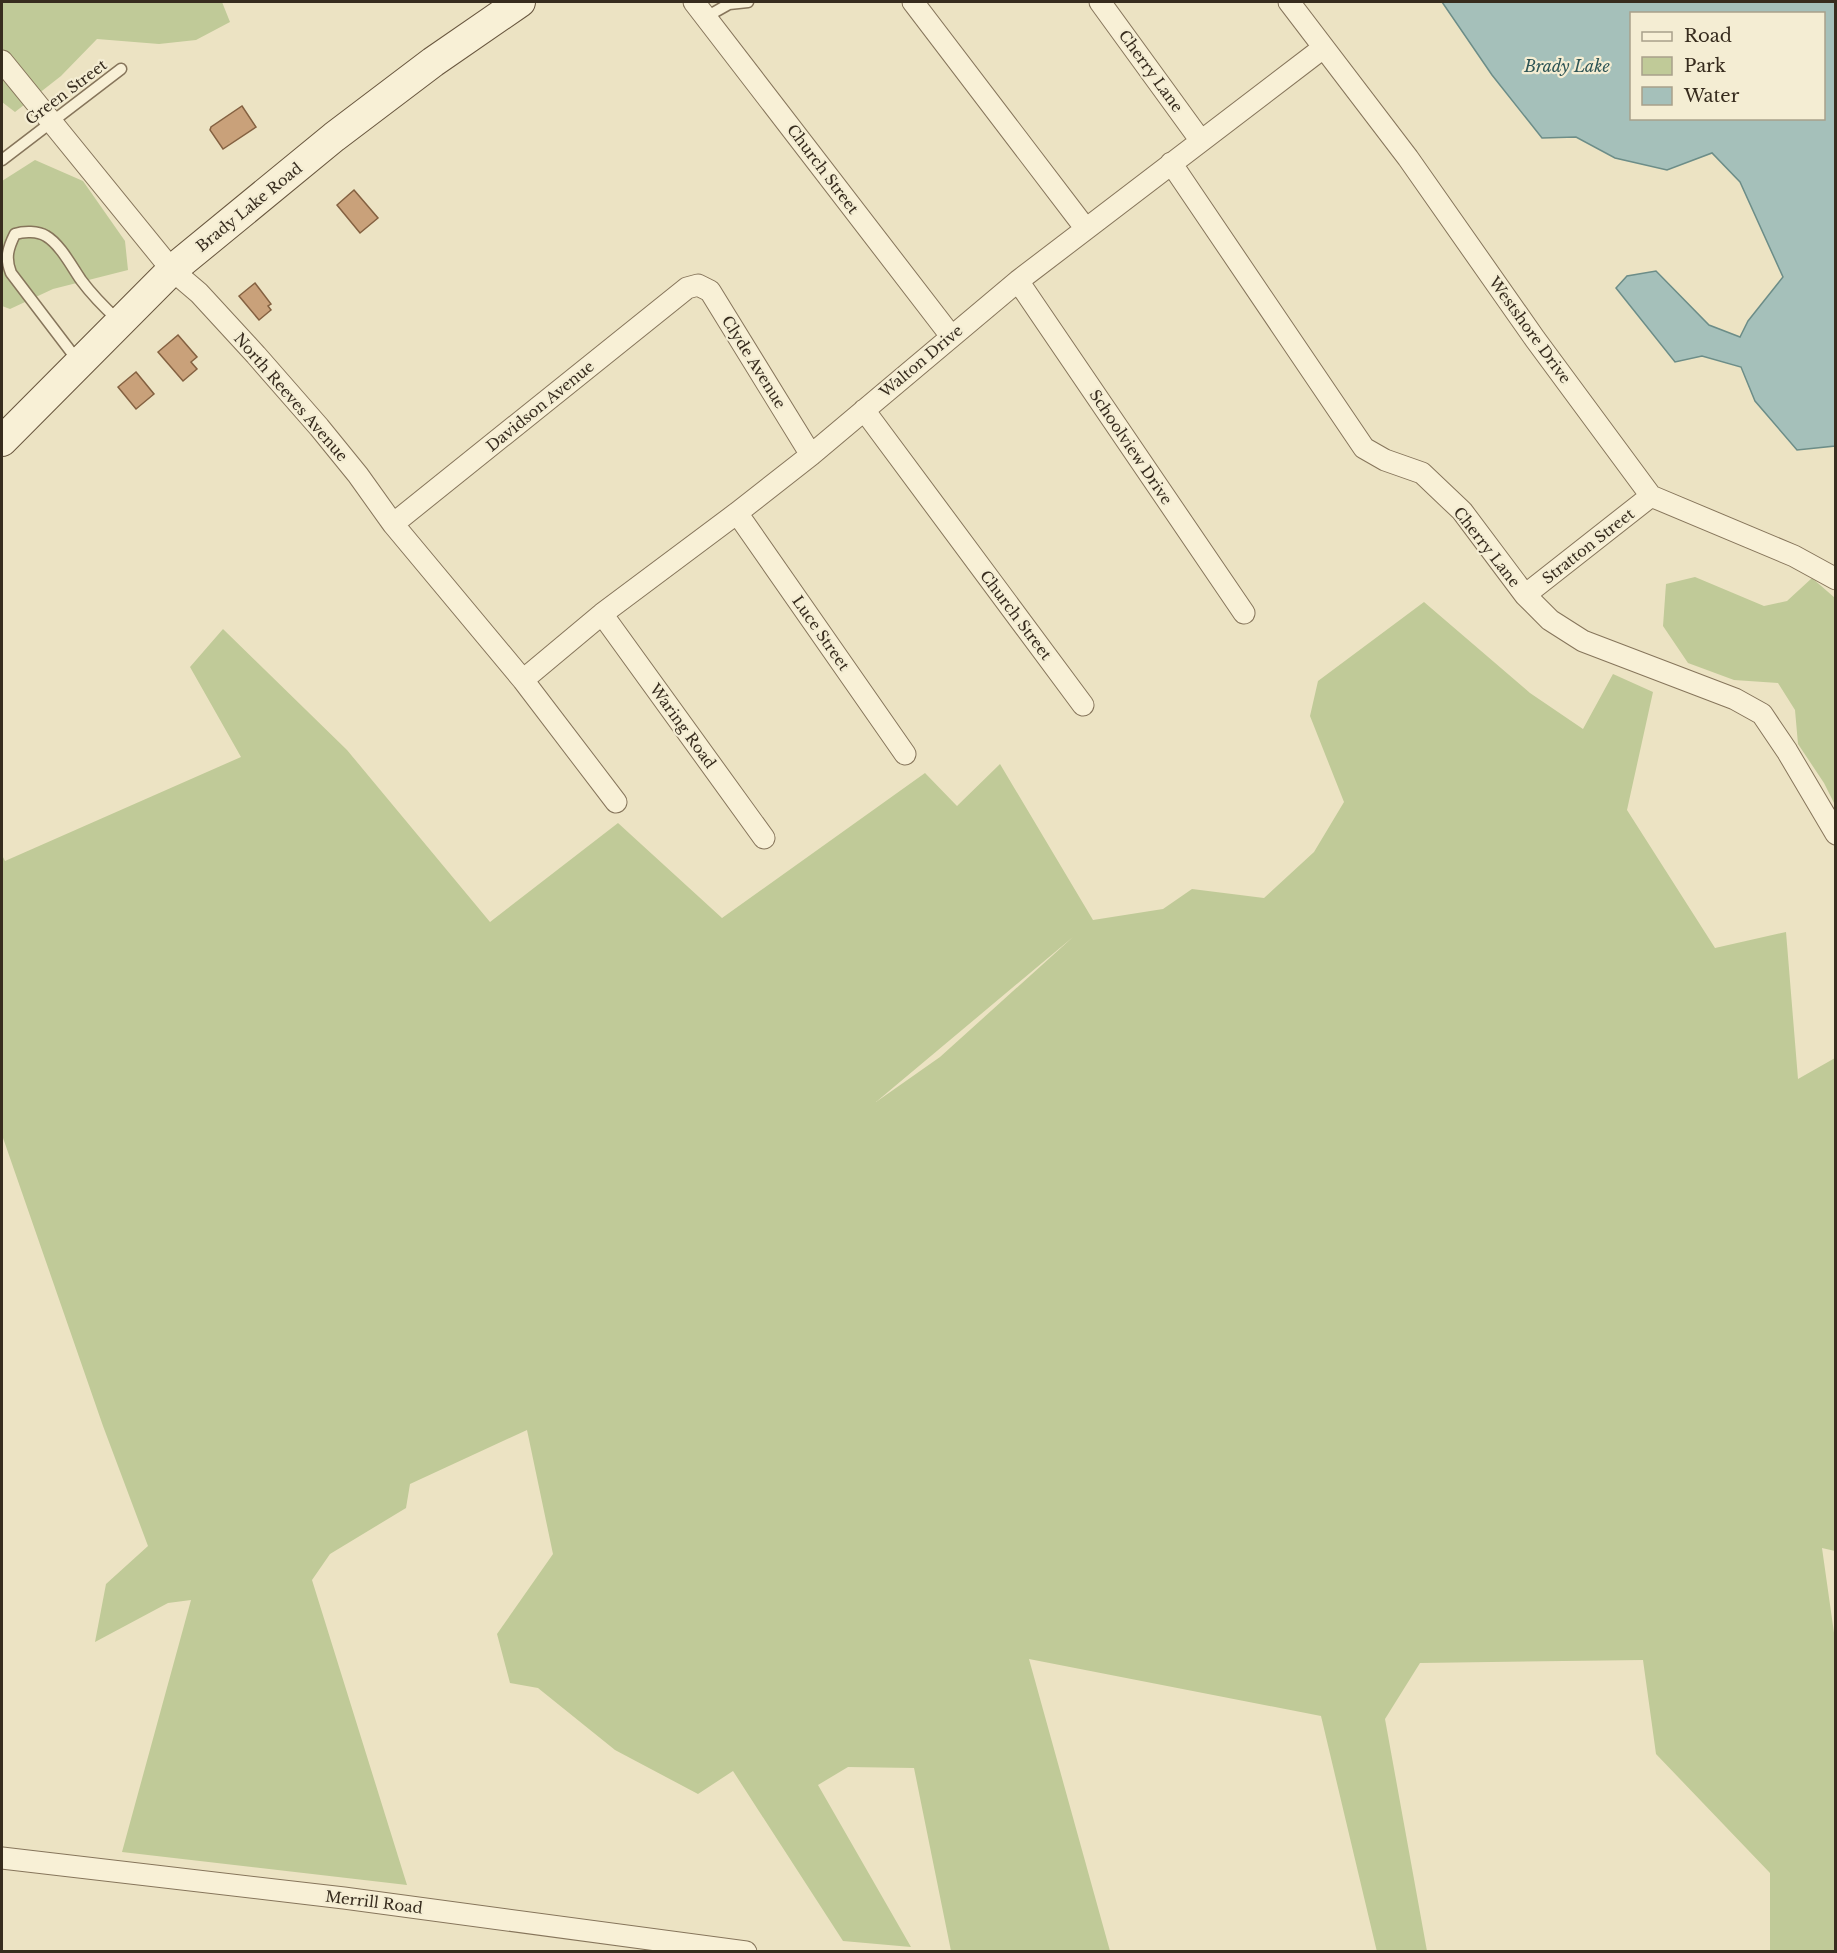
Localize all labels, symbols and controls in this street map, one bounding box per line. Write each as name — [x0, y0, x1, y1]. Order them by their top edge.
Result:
legend — [1630, 12, 1825, 120]
text: Road — [1684, 25, 1732, 47]
street label: Cherry Lane — [1115, 26, 1187, 116]
street label: Green Street — [22, 55, 111, 129]
text: Park — [1684, 55, 1726, 77]
water label: Brady Lake — [1523, 56, 1610, 76]
text: Water — [1683, 85, 1740, 107]
street label: Church Street — [783, 120, 863, 218]
street label: Brady Lake Road — [192, 158, 306, 256]
street label: Westshore Drive — [1484, 272, 1575, 387]
street label: Clyde Avenue — [718, 312, 790, 412]
street label: Walton Drive — [875, 321, 966, 402]
street label: North Reeves Avenue — [230, 329, 352, 465]
street label: Davidson Avenue — [482, 357, 598, 455]
street label: Schoolview Drive — [1085, 386, 1177, 508]
street label: Cherry Lane — [1450, 503, 1524, 591]
street label: Stratton Street — [1538, 504, 1638, 588]
street label: Church Street — [976, 566, 1056, 664]
street label: Luce Street — [788, 592, 854, 674]
street label: Waring Road — [645, 679, 720, 772]
street label: Merrill Road — [324, 1887, 424, 1917]

